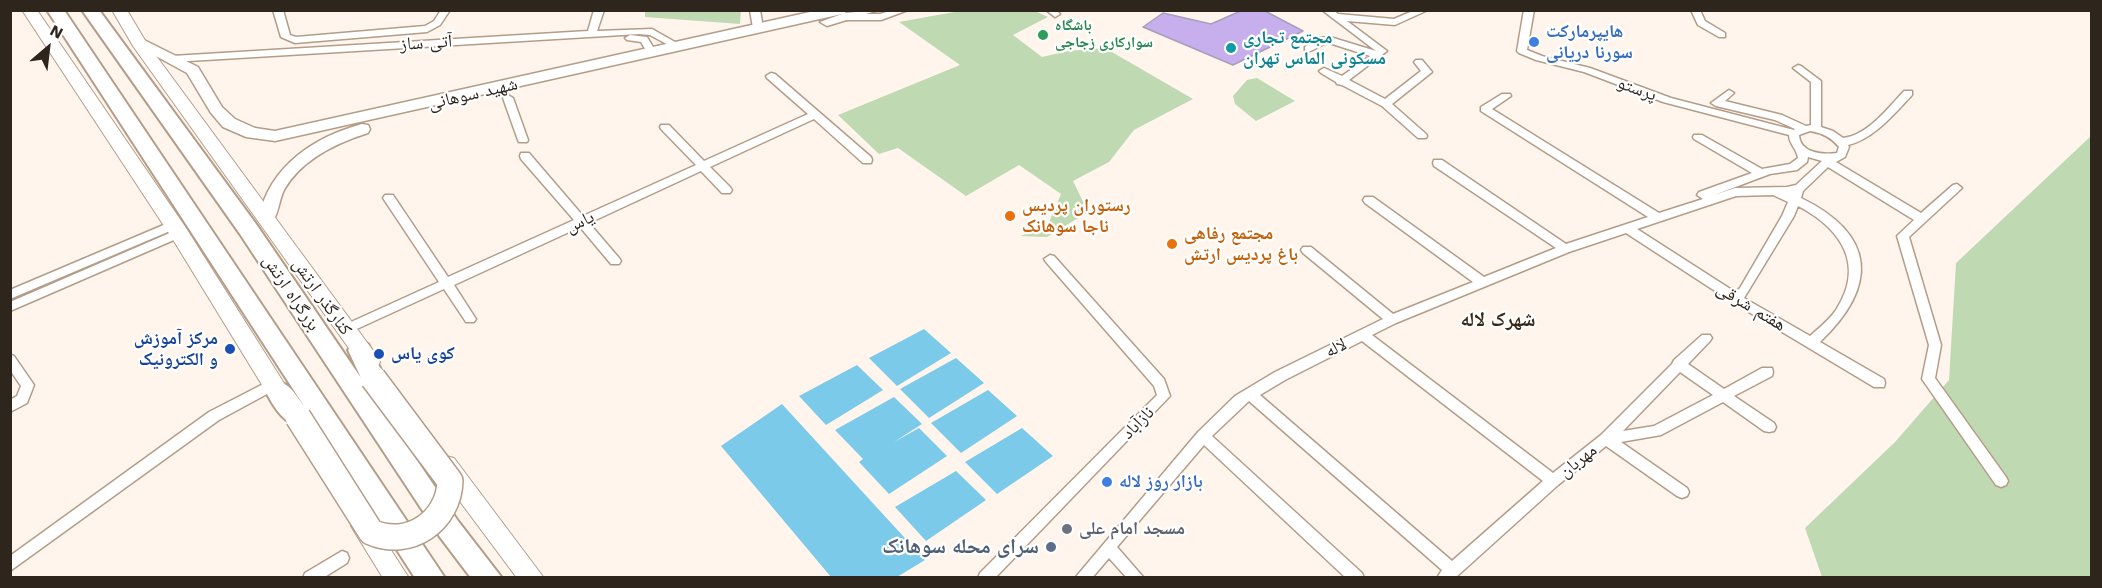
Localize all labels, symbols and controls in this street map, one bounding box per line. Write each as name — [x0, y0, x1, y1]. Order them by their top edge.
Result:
place label: باشگاه سواركاری زجاجی — [1055, 17, 1153, 52]
north arrow — [18, 18, 78, 78]
text: N — [47, 20, 66, 43]
place label: هایپرمارکت سورنا دریانی — [1546, 21, 1633, 63]
place label: مجتمع تجاری مسکونی الماس تهران — [1243, 27, 1386, 70]
marker: باشگاه سواركاری زجاجی — [1036, 28, 1050, 42]
street label: آتی ساز — [399, 30, 453, 56]
marker: هایپرمارکت سورنا دریانی — [1527, 35, 1541, 49]
marker: مجتمع تجاری مسکونی الماس تهران — [1224, 41, 1238, 55]
street label: پرستو — [1614, 72, 1660, 106]
street label: شهید سوهانی — [426, 73, 520, 115]
place label: رستوران پردیس ناجا سوهانک — [1022, 195, 1131, 238]
street label: یاس — [562, 206, 598, 238]
marker: رستوران پردیس ناجا سوهانک — [1003, 209, 1017, 223]
place label: مجتمع رفاهی باغ پردیس ارتش — [1184, 223, 1298, 266]
marker: مجتمع رفاهی باغ پردیس ارتش — [1165, 237, 1179, 251]
street label: بزرگراه ارتش — [258, 251, 324, 335]
street label: کنارگذر ارتش — [288, 254, 356, 340]
street label: هفتم شرقی — [1712, 278, 1790, 336]
district label: شهرک لاله — [1461, 308, 1535, 332]
place label: مرکز آموزش و الکترونیک — [134, 328, 218, 370]
street label: لاله — [1322, 334, 1350, 362]
marker: مرکز آموزش و الکترونیک — [223, 342, 237, 356]
place label: کوی یاس — [391, 343, 455, 365]
marker: کوی یاس — [372, 347, 386, 361]
street label: نازآباد — [1117, 402, 1159, 444]
street label: مهربان — [1555, 439, 1601, 483]
place label: بازار روز لاله — [1119, 471, 1203, 493]
marker: بازار روز لاله — [1100, 475, 1114, 489]
place label: مسجد امام علی — [1079, 518, 1185, 540]
marker: مسجد امام علی — [1060, 522, 1074, 536]
place label: سرای محله سوهانک — [882, 534, 1039, 560]
marker: سرای محله سوهانک — [1044, 540, 1058, 554]

